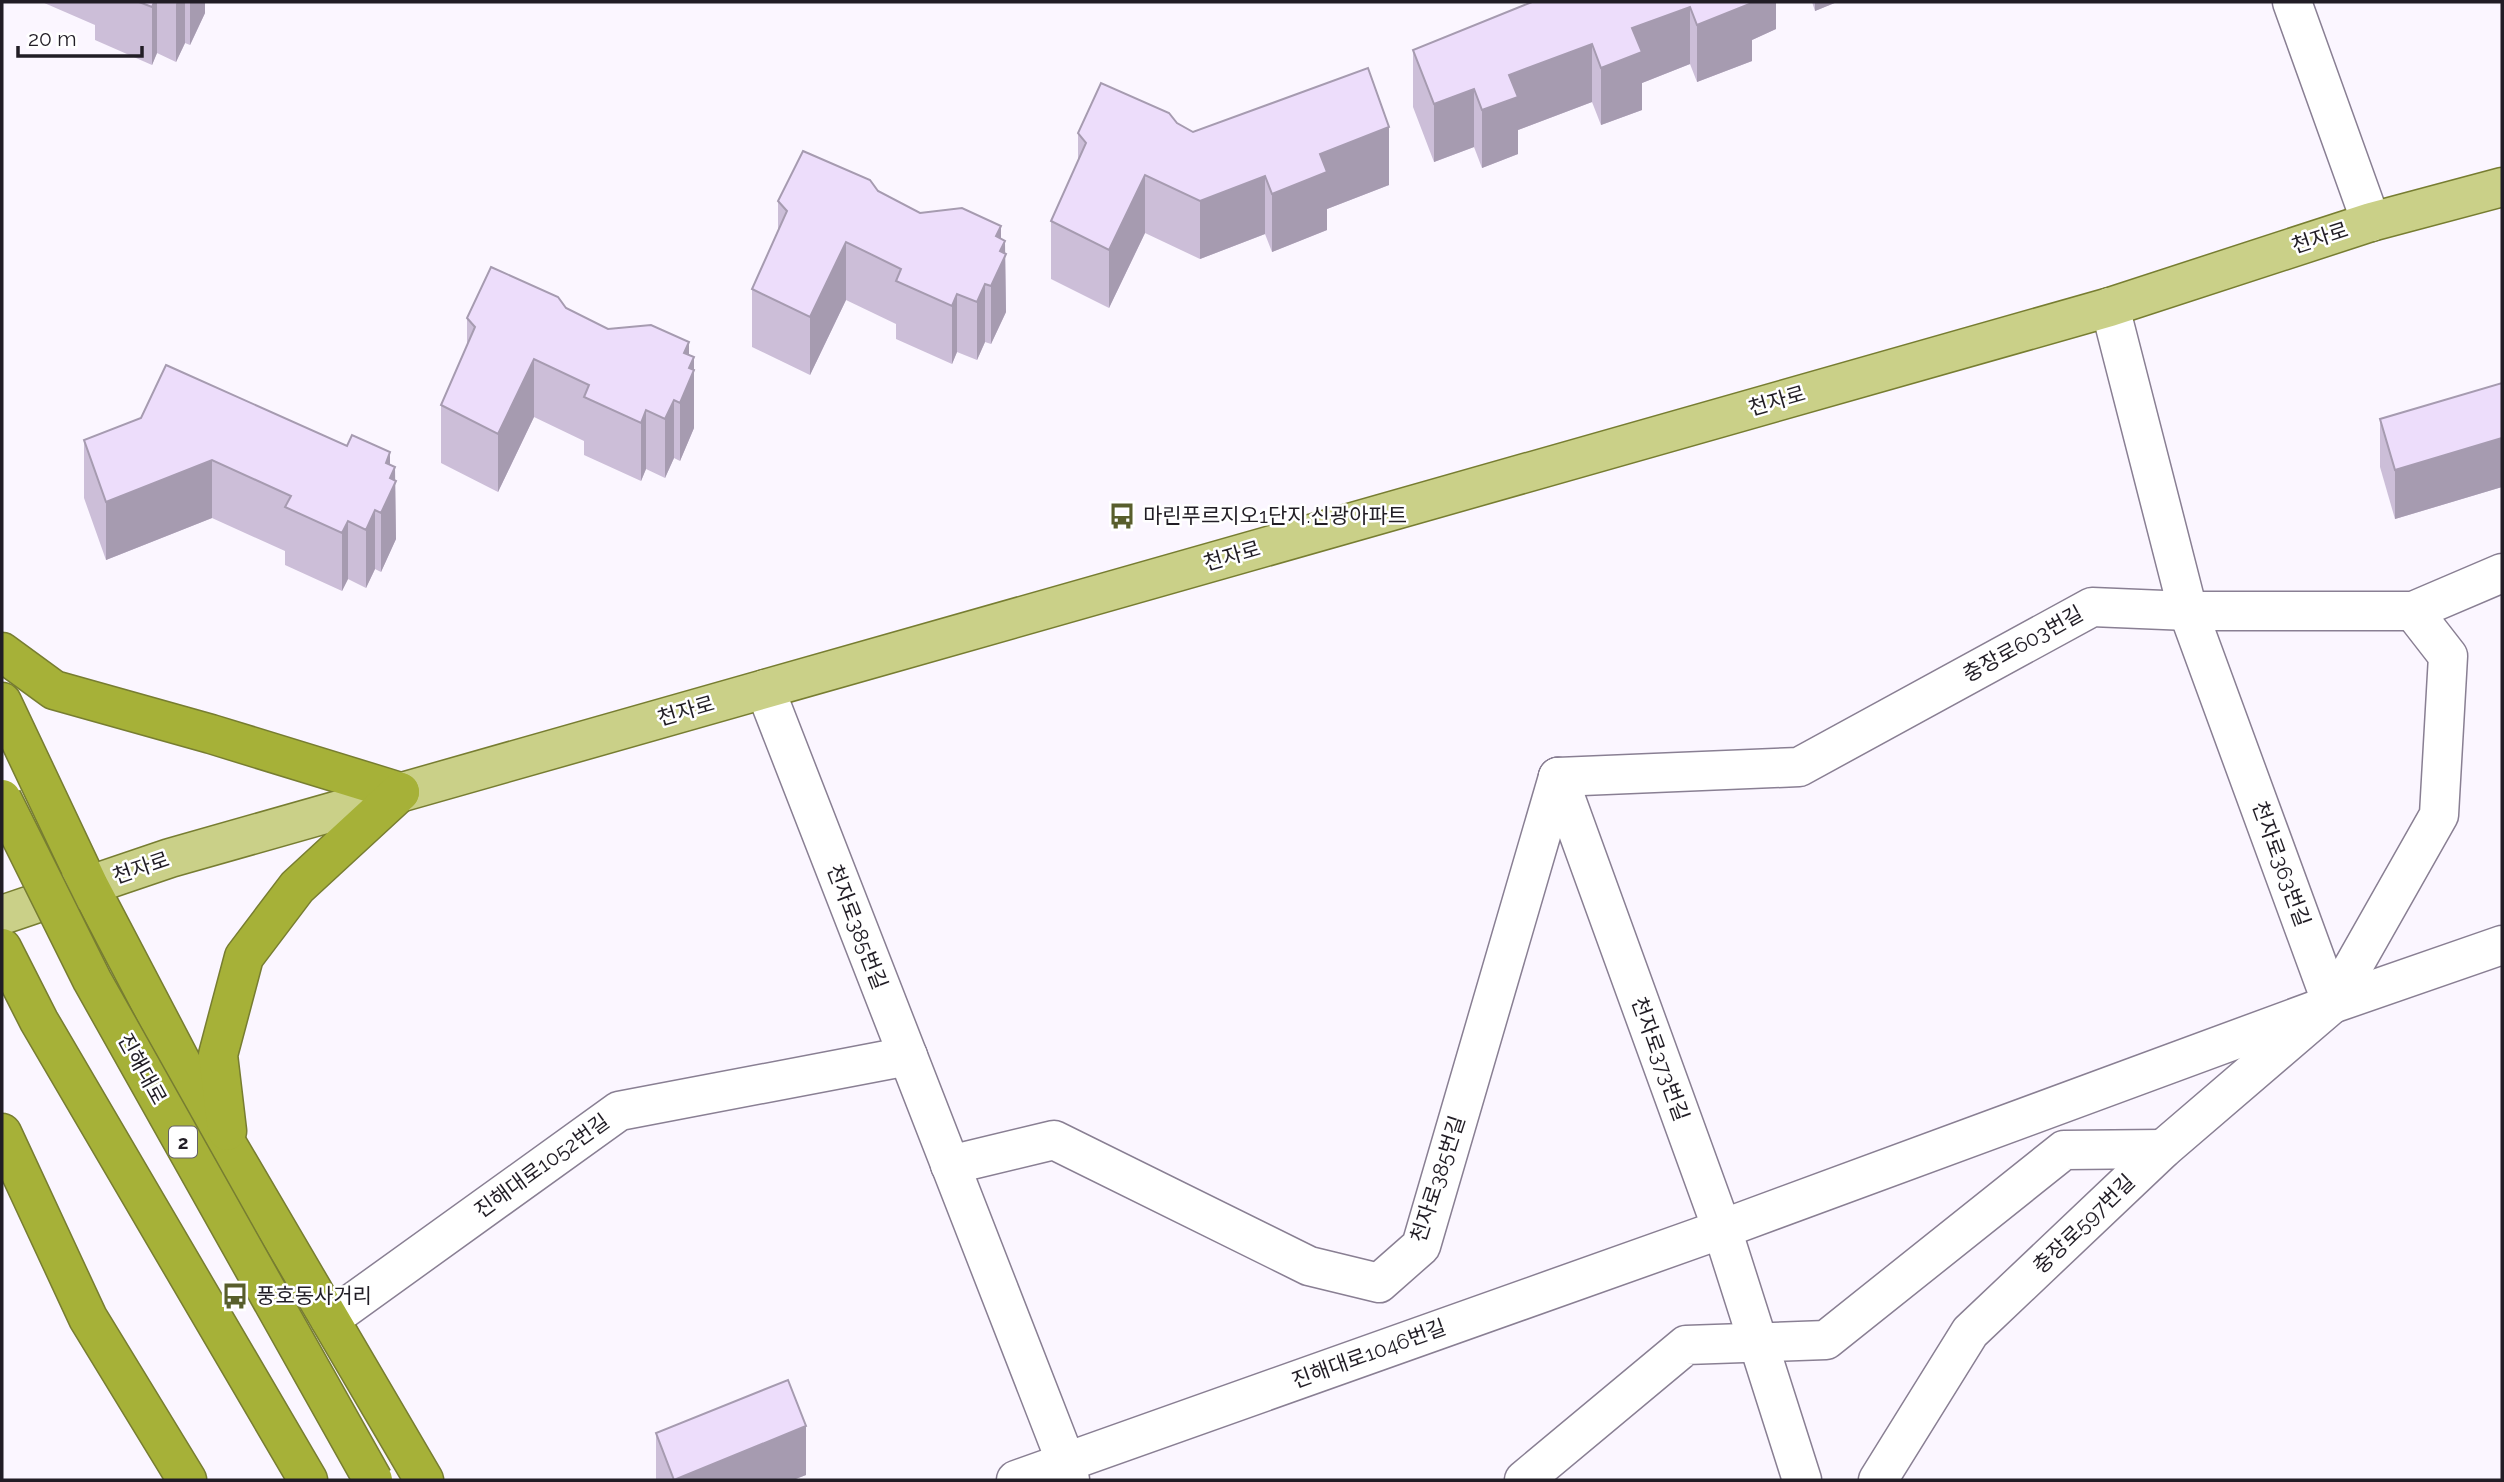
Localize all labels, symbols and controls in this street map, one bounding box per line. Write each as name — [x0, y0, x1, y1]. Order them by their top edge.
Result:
scale bar — [18, 14, 142, 58]
text: 20 m — [28, 26, 76, 51]
street label: 천자로 — [2288, 217, 2351, 258]
street label: 천자로 — [1746, 381, 1808, 421]
bus stop icon: 마린푸르지오1단지.신광아파트 — [1107, 501, 1137, 531]
place label: 마린푸르지오1단지.신광아파트 — [1143, 503, 1407, 528]
street label: 천자로 — [1201, 536, 1263, 576]
street label: 충장로603번길 — [1958, 600, 2087, 687]
street label: 천자로 — [655, 691, 717, 731]
street label: 천자로363번길 — [2247, 798, 2316, 930]
street label: 천자로 — [109, 846, 172, 889]
street label: 천자로385번길 — [822, 861, 893, 993]
street label: 천자로373번길 — [1626, 993, 1694, 1124]
street label: 진해대로 — [113, 1029, 172, 1109]
street label: 진해대로1052번길 — [470, 1108, 614, 1223]
street label: 천자로385번길 — [1405, 1112, 1470, 1245]
road number: 2 — [169, 1126, 197, 1158]
street label: 충장로597번길 — [2028, 1169, 2140, 1278]
bus stop icon: 풍호동사거리 — [220, 1281, 250, 1311]
place label: 풍호동사거리 — [256, 1283, 372, 1308]
street label: 진해대로1046번길 — [1288, 1314, 1449, 1393]

